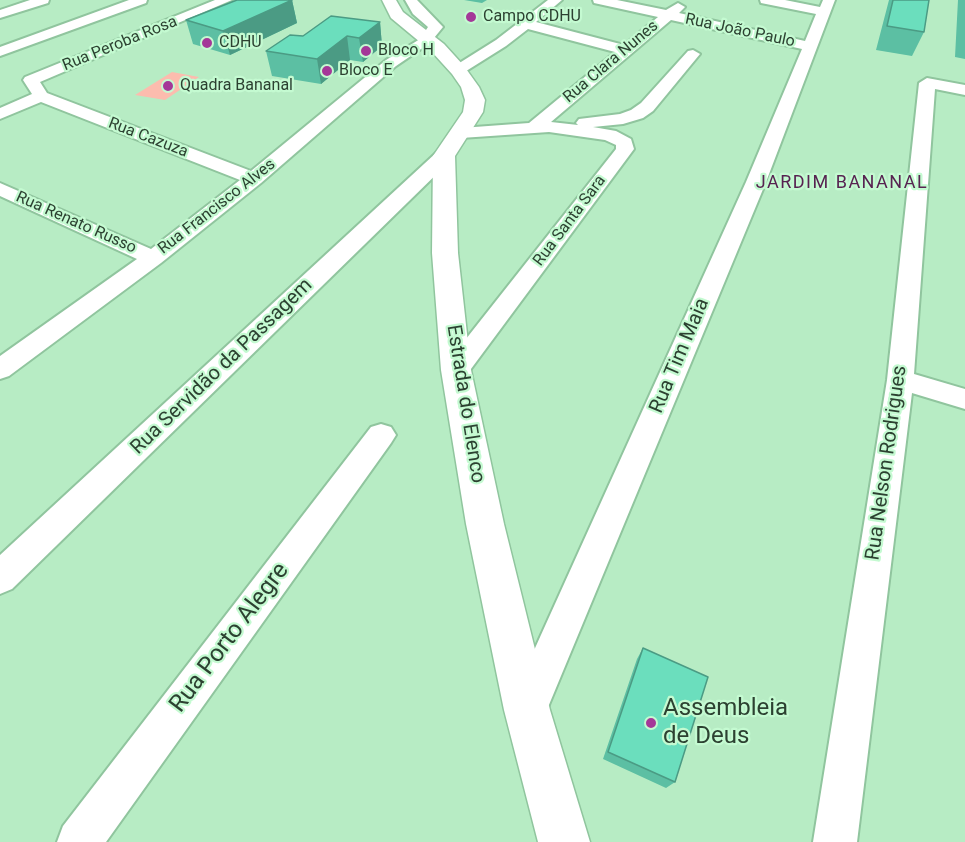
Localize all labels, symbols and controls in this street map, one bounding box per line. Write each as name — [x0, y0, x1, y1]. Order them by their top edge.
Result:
place label: Campo CDHU — [483, 7, 581, 27]
marker: Campo CDHU — [464, 10, 478, 24]
street label: Rua João Paulo — [683, 10, 797, 52]
street label: Rua Peroba Rosa — [60, 12, 180, 76]
street label: Rua Clara Nunes — [560, 17, 662, 107]
place label: CDHU — [219, 33, 262, 53]
marker: CDHU — [200, 36, 214, 50]
place label: Bloco H — [378, 41, 434, 61]
marker: Bloco H — [359, 44, 373, 58]
place label: Bloco E — [339, 61, 393, 81]
marker: Bloco E — [320, 64, 334, 78]
place label: Quadra Bananal — [180, 76, 293, 96]
marker: Quadra Bananal — [161, 79, 175, 93]
street label: Rua Cazuza — [105, 114, 191, 162]
street label: Rua Francisco Alves — [155, 155, 279, 259]
street label: Rua Santa Sara — [530, 172, 610, 270]
district label: JARDIM BANANAL — [756, 172, 928, 194]
street label: Rua Renato Russo — [13, 188, 139, 258]
street label: Rua Servidão da Passagem — [126, 274, 318, 460]
street label: Rua Tim Maia — [645, 295, 715, 417]
street label: Estrada do Elenco — [441, 323, 489, 485]
street label: Rua Nelson Rodrigues — [861, 364, 913, 562]
street label: Rua Porto Alegre — [164, 557, 296, 719]
place label: Assembleia de Deus — [663, 695, 788, 751]
marker: Assembleia de Deus — [644, 716, 658, 730]

